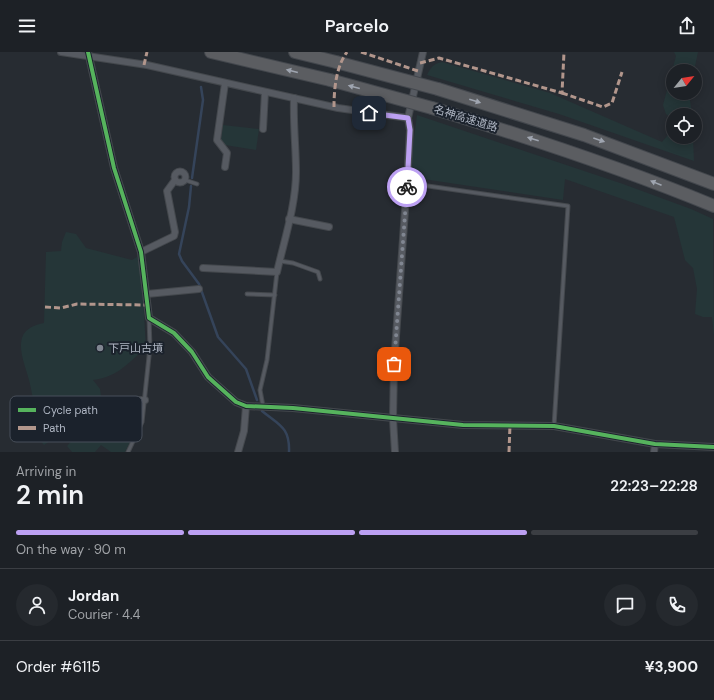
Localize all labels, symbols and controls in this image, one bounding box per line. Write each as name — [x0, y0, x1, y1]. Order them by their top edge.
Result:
text: Parcelo — [325, 14, 389, 38]
icon: menu — [16, 15, 38, 37]
icon: share — [676, 15, 698, 37]
north arrow — [666, 64, 702, 100]
map controls — [666, 64, 702, 144]
one-way arrow — [286, 67, 298, 73]
one-way arrow — [348, 83, 360, 89]
pin — [352, 96, 386, 130]
one-way arrow — [469, 98, 481, 104]
icon: home — [358, 102, 380, 124]
street label: 名神高速道路 — [432, 102, 500, 134]
button: locate — [666, 108, 702, 144]
one-way arrow — [527, 136, 539, 142]
one-way arrow — [593, 138, 605, 144]
courier — [387, 167, 427, 207]
icon: bike — [396, 176, 418, 198]
one-way arrow — [649, 179, 661, 185]
place label: 下戸山古墳 — [108, 341, 163, 355]
marker: 下戸山古墳 — [95, 343, 105, 353]
pin — [377, 347, 411, 381]
icon: bag — [383, 353, 405, 375]
legend — [10, 396, 142, 442]
text: Cycle path — [43, 403, 98, 417]
text: Path — [43, 421, 66, 435]
text: Arriving in — [16, 463, 76, 480]
text: 22:23–22:28 — [610, 476, 698, 496]
text: 2 min — [16, 478, 84, 512]
text: On the way · 90 m — [16, 541, 126, 558]
button: person — [16, 584, 58, 626]
button: chat — [604, 584, 646, 626]
button: phone — [656, 584, 698, 626]
text: Jordan — [68, 586, 119, 606]
text: Courier · 4.4 — [68, 606, 140, 623]
text: Order #6115 — [16, 657, 100, 677]
text: ¥3,900 — [645, 657, 698, 677]

